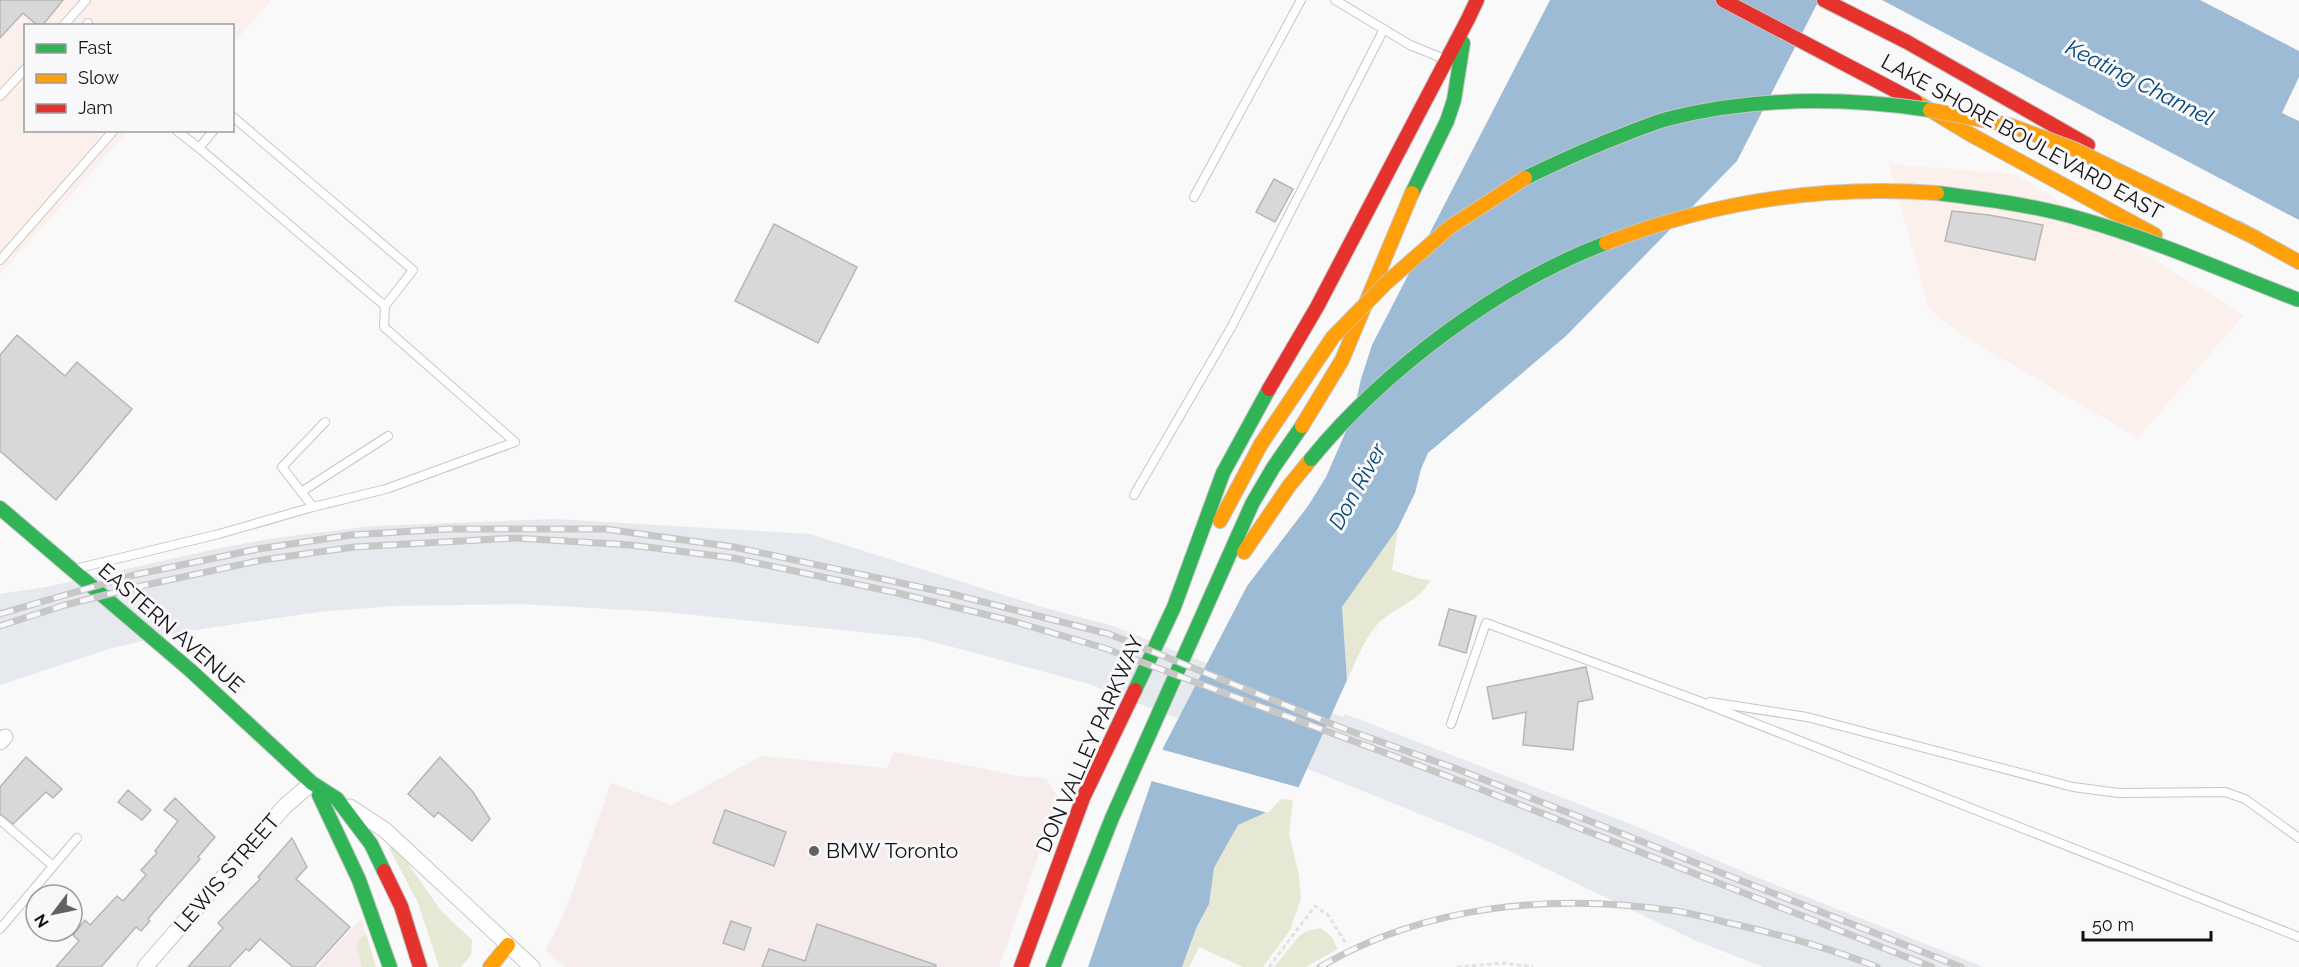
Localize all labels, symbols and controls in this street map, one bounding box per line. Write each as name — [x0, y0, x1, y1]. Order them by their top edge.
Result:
legend — [24, 24, 234, 132]
water label: Keating Channel — [2062, 34, 2218, 131]
text: Fast — [78, 37, 112, 58]
street label: LAKE SHORE BOULEVARD EAST — [1877, 48, 2168, 225]
text: Slow — [78, 67, 119, 88]
text: Jam — [78, 97, 113, 118]
water label: Don River — [1323, 437, 1392, 533]
street label: EASTERN AVENUE — [93, 558, 249, 698]
street label: DON VALLEY PARKWAY — [1030, 631, 1149, 856]
street label: LEWIS STREET — [169, 809, 285, 937]
place label: BMW Toronto — [826, 838, 958, 863]
marker: BMW Toronto — [807, 844, 821, 858]
north arrow — [24, 883, 84, 943]
scale bar — [2083, 904, 2210, 942]
text: N — [30, 910, 53, 931]
text: 50 m — [2092, 914, 2134, 935]

